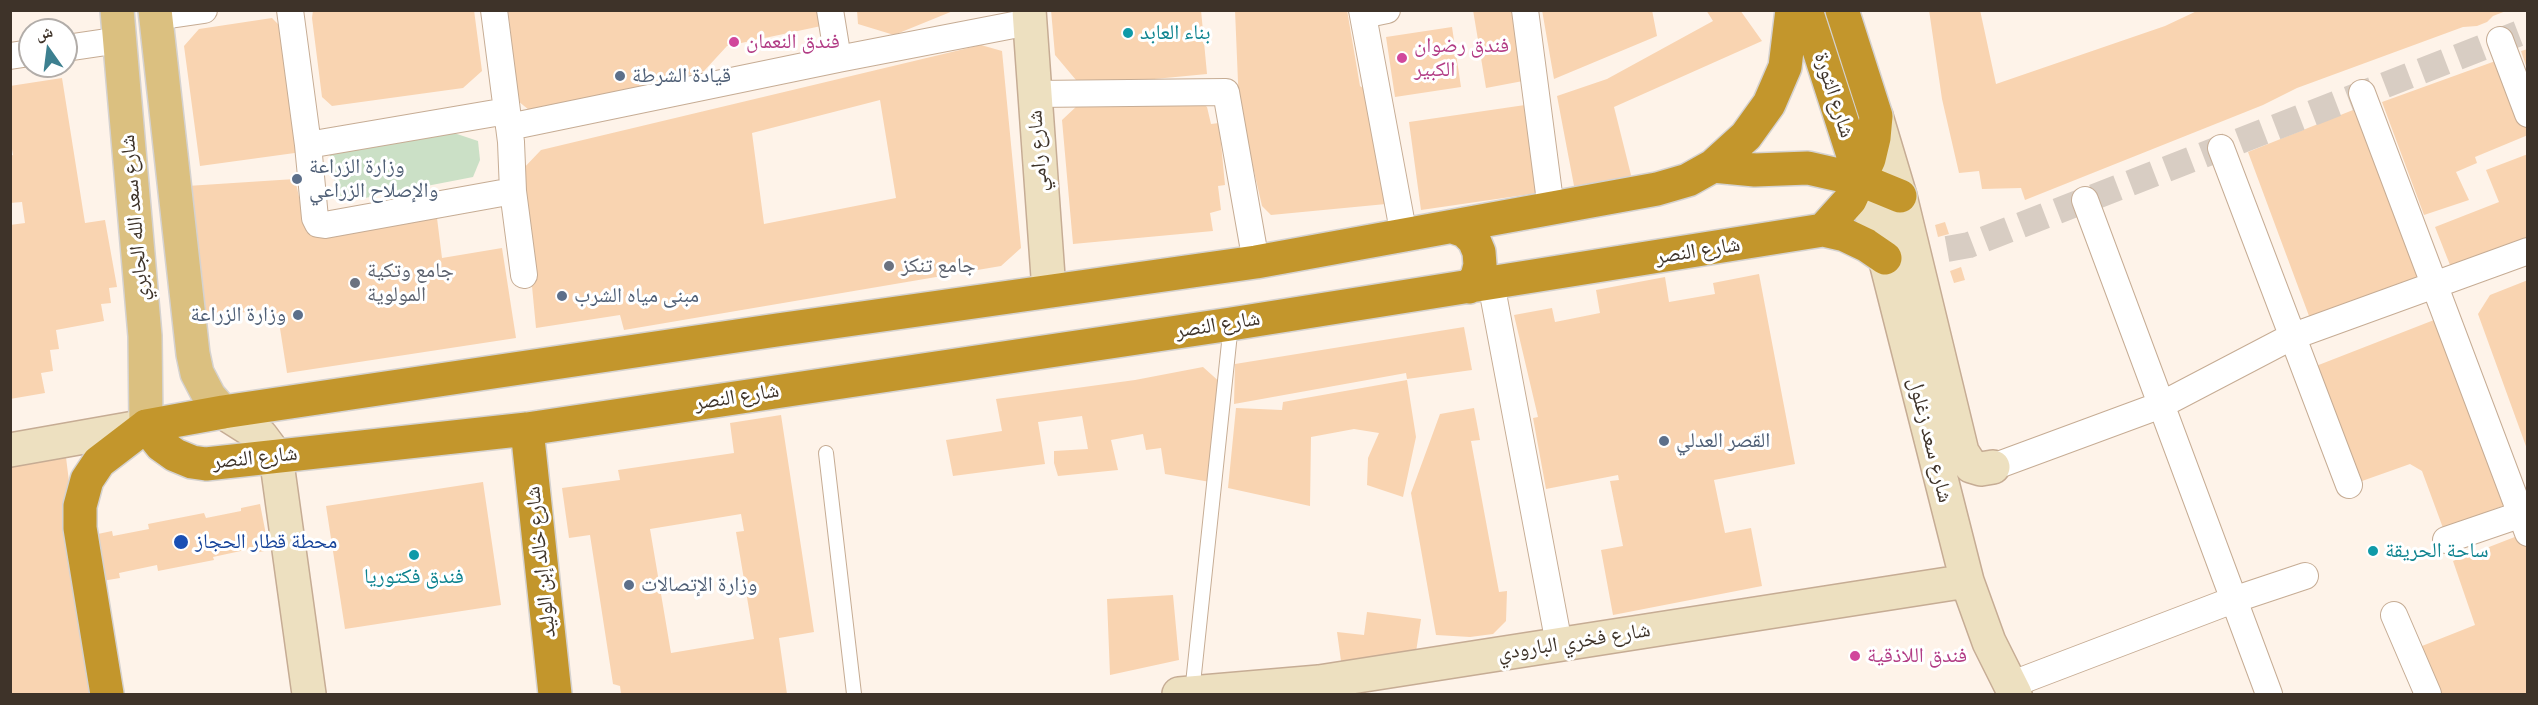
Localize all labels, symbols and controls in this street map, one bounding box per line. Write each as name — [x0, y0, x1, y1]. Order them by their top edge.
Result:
north arrow — [18, 18, 78, 78]
place label: بناء العابد — [1140, 20, 1210, 46]
text: ش — [33, 21, 55, 44]
marker: بناء العابد — [1121, 26, 1135, 40]
place label: فندق النعمان — [746, 29, 840, 55]
place label: فندق رضوان الكبير — [1414, 33, 1509, 83]
marker: فندق النعمان — [727, 35, 741, 49]
street label: شارع الثورة — [1808, 49, 1860, 141]
marker: فندق رضوان الكبير — [1395, 51, 1409, 65]
place label: قيادة الشرطة — [632, 63, 731, 89]
marker: قيادة الشرطة — [613, 69, 627, 83]
street label: شارع رامي — [1023, 109, 1053, 193]
street label: شارع سعد الله الجابري — [115, 134, 155, 302]
place label: وزارة الزراعة والإصلاح الزراعي — [309, 154, 438, 204]
marker: وزارة الزراعة والإصلاح الزراعي — [290, 172, 304, 186]
street label: شارع النصر — [1654, 232, 1742, 270]
place label: جامع تنكز — [901, 253, 976, 279]
place label: جامع وتكية المولوية — [367, 258, 454, 308]
marker: جامع تنكز — [882, 259, 896, 273]
marker: جامع وتكية المولوية — [348, 276, 362, 290]
place label: مبنى مياه الشرب — [574, 283, 699, 309]
marker: مبنى مياه الشرب — [555, 289, 569, 303]
place label: وزارة الزراعة — [190, 302, 286, 328]
street label: شارع النصر — [1174, 306, 1262, 344]
marker: وزارة الزراعة — [291, 308, 305, 322]
street label: شارع سعد زغلول — [1902, 375, 1958, 505]
street label: شارع النصر — [693, 378, 781, 416]
place label: القصر العدلي — [1676, 428, 1770, 454]
marker: القصر العدلي — [1657, 434, 1671, 448]
street label: شارع النصر — [211, 441, 299, 475]
street label: شارع خالد إبن الوليد — [521, 485, 561, 639]
place label: محطة قطار الحجاز — [195, 529, 337, 555]
marker: محطة قطار الحجاز — [172, 533, 190, 551]
place label: ساحة الحريقة — [2385, 538, 2489, 564]
marker: ساحة الحريقة — [2366, 544, 2380, 558]
marker: فندق فكتوريا — [407, 548, 421, 562]
place label: فندق فكتوريا — [364, 564, 464, 590]
place label: وزارة الإتصالات — [641, 572, 757, 598]
marker: وزارة الإتصالات — [622, 578, 636, 592]
street label: شارع فخري البارودي — [1496, 617, 1652, 667]
place label: فندق اللاذقية — [1867, 643, 1967, 669]
marker: فندق اللاذقية — [1848, 649, 1862, 663]

